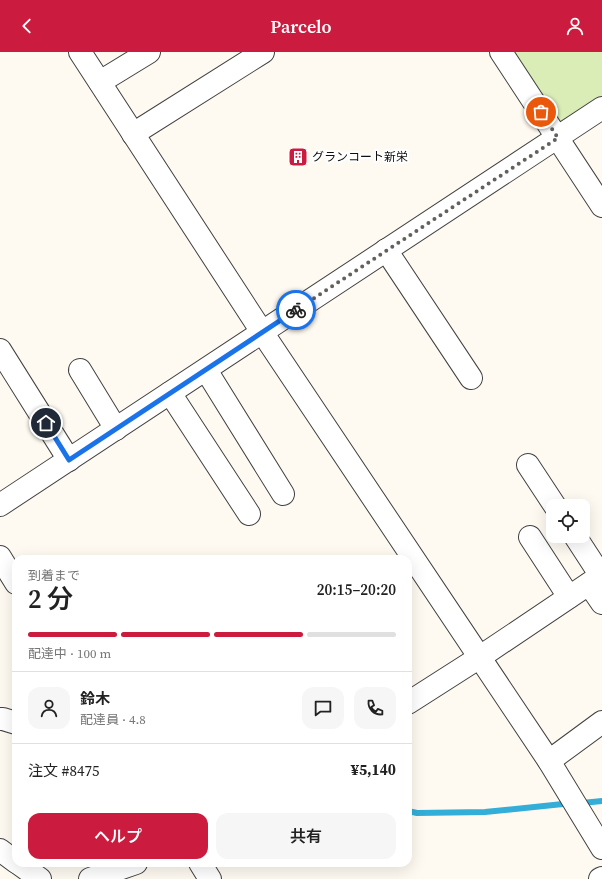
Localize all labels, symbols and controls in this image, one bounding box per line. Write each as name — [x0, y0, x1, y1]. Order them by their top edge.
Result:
text: Parcelo — [270, 14, 332, 39]
icon: back — [16, 15, 38, 37]
icon: person — [564, 15, 586, 37]
pin — [524, 95, 558, 129]
icon: bag — [530, 101, 552, 123]
building icon: グランコート新栄 — [287, 146, 309, 168]
place label: グランコート新栄 — [312, 149, 408, 165]
courier — [276, 290, 316, 330]
icon: bike — [285, 299, 307, 321]
pin — [29, 406, 63, 440]
icon: home — [35, 412, 57, 434]
map controls — [546, 499, 590, 543]
button: locate — [546, 499, 590, 543]
text: 到着まで — [28, 567, 80, 584]
text: 20:15–20:20 — [317, 579, 396, 600]
text: 2 分 — [28, 581, 73, 617]
text: 配達中 · 100 m — [28, 645, 111, 662]
button: person — [28, 687, 70, 729]
button: chat — [302, 687, 344, 729]
button: phone — [354, 687, 396, 729]
text: 鈴木 — [80, 688, 110, 709]
text: 配達員 · 4.8 — [80, 711, 146, 728]
text: ¥5,140 — [351, 759, 396, 780]
text: 注文 #8475 — [28, 760, 99, 781]
button: ヘルプ — [28, 813, 208, 859]
button: 共有 — [216, 813, 396, 859]

